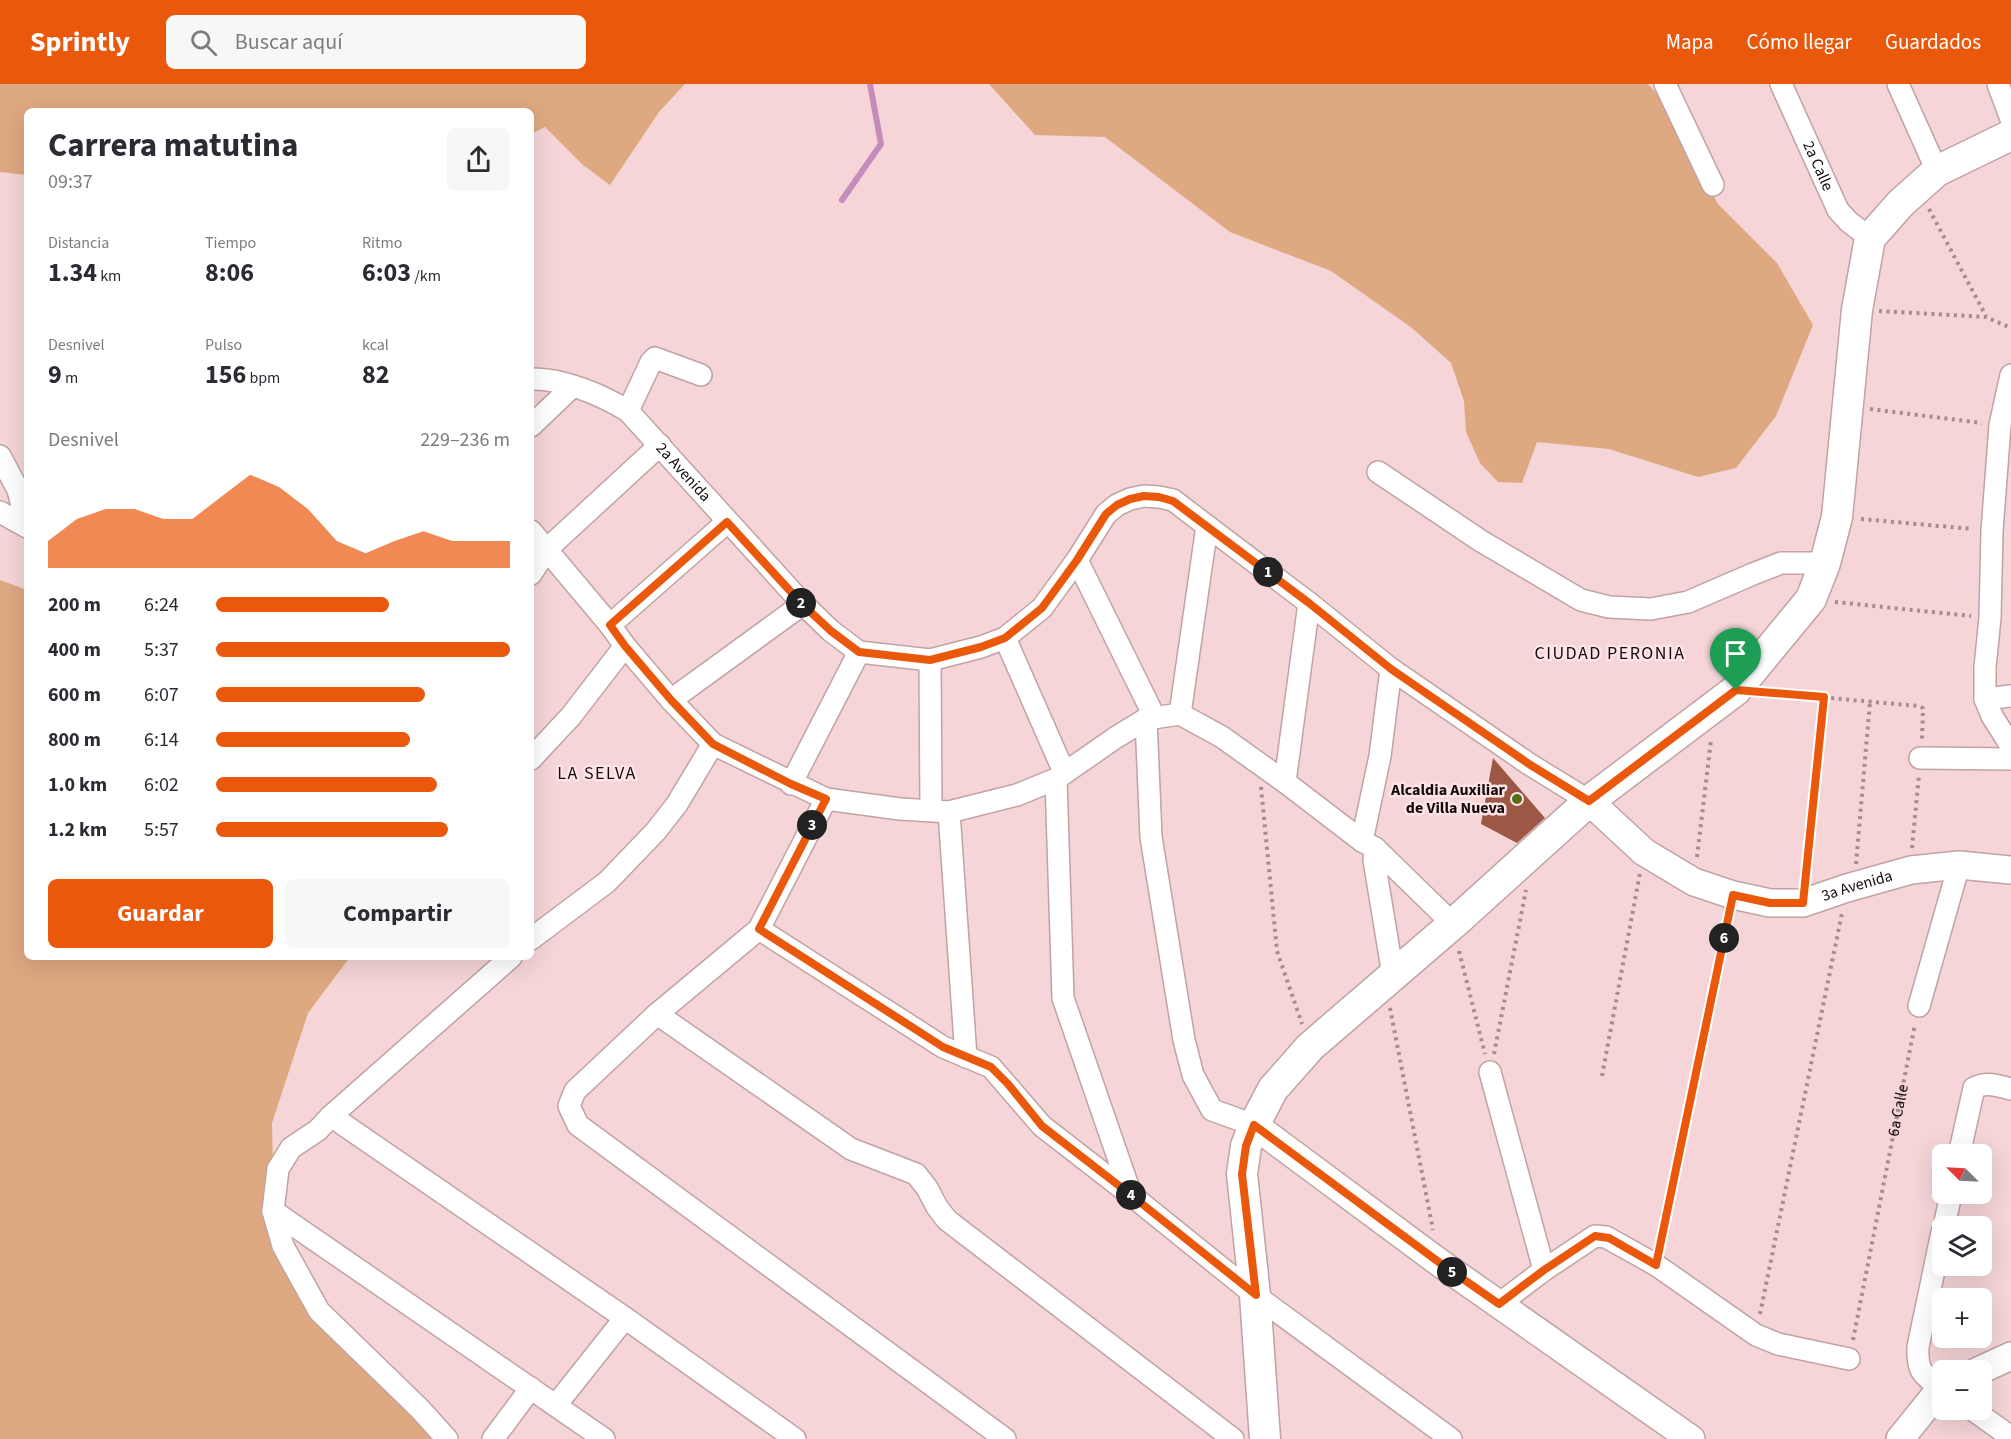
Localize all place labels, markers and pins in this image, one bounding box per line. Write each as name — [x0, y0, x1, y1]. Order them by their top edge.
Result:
pin: 1 — [1253, 557, 1283, 587]
pin: 2 — [786, 588, 816, 618]
pin — [1710, 628, 1761, 690]
place label: Alcaldia Auxiliar de Villa Nueva — [1390, 779, 1506, 819]
marker: Alcaldia Auxiliar de Villa Nueva — [1510, 792, 1524, 806]
pin: 3 — [797, 810, 827, 840]
pin: 6 — [1709, 923, 1739, 953]
pin: 4 — [1116, 1180, 1146, 1210]
pin: 5 — [1437, 1257, 1467, 1287]

